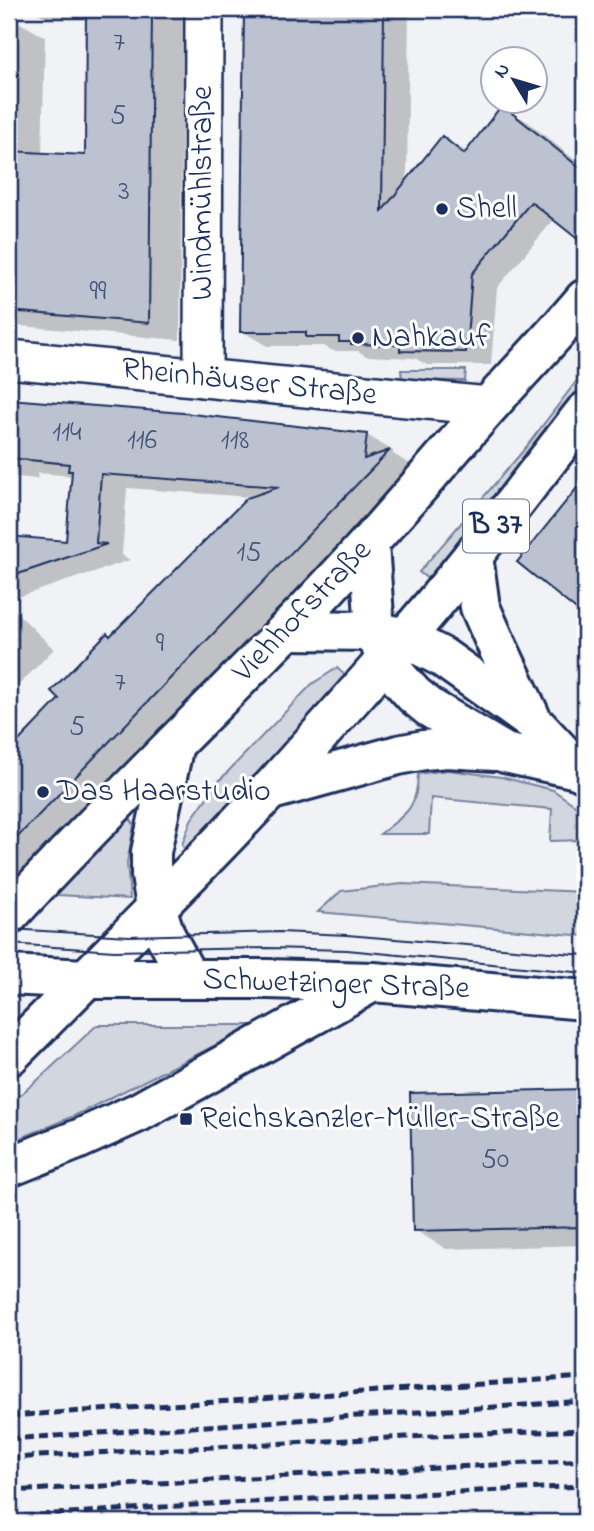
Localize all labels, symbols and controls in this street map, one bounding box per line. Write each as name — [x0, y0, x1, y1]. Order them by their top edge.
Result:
house number: 7 — [113, 23, 125, 64]
north arrow — [478, 46, 548, 116]
text: N — [488, 58, 517, 84]
street label: Windmühlstraße — [180, 85, 227, 300]
house number: 5 — [110, 96, 126, 137]
house number: 3 — [118, 172, 130, 213]
place label: Shell — [456, 186, 517, 233]
marker: Shell — [434, 201, 450, 217]
house number: 99 — [90, 272, 107, 313]
place label: Nahkauf — [372, 315, 491, 362]
marker: Nahkauf — [350, 330, 366, 346]
street label: Rheinhäuser Straße — [119, 346, 380, 420]
house number: 114 — [52, 413, 82, 454]
house number: 116 — [127, 421, 157, 462]
house number: 118 — [221, 421, 249, 462]
road number: B 37 — [463, 499, 529, 552]
street label: Viehhofstraße — [222, 529, 384, 695]
house number: 15 — [237, 533, 261, 574]
house number: 9 — [156, 624, 165, 665]
house number: 7 — [114, 663, 126, 704]
house number: 5 — [69, 707, 85, 748]
place label: Das Haarstudio — [56, 769, 271, 816]
marker: Das Haarstudio — [35, 784, 51, 800]
street label: Schwetzinger Straße — [202, 957, 471, 1013]
place label: Reichskanzler-Müller-Straße — [200, 1096, 560, 1143]
marker: Reichskanzler-Müller-Straße — [178, 1111, 194, 1127]
house number: 50 — [481, 1140, 509, 1181]

